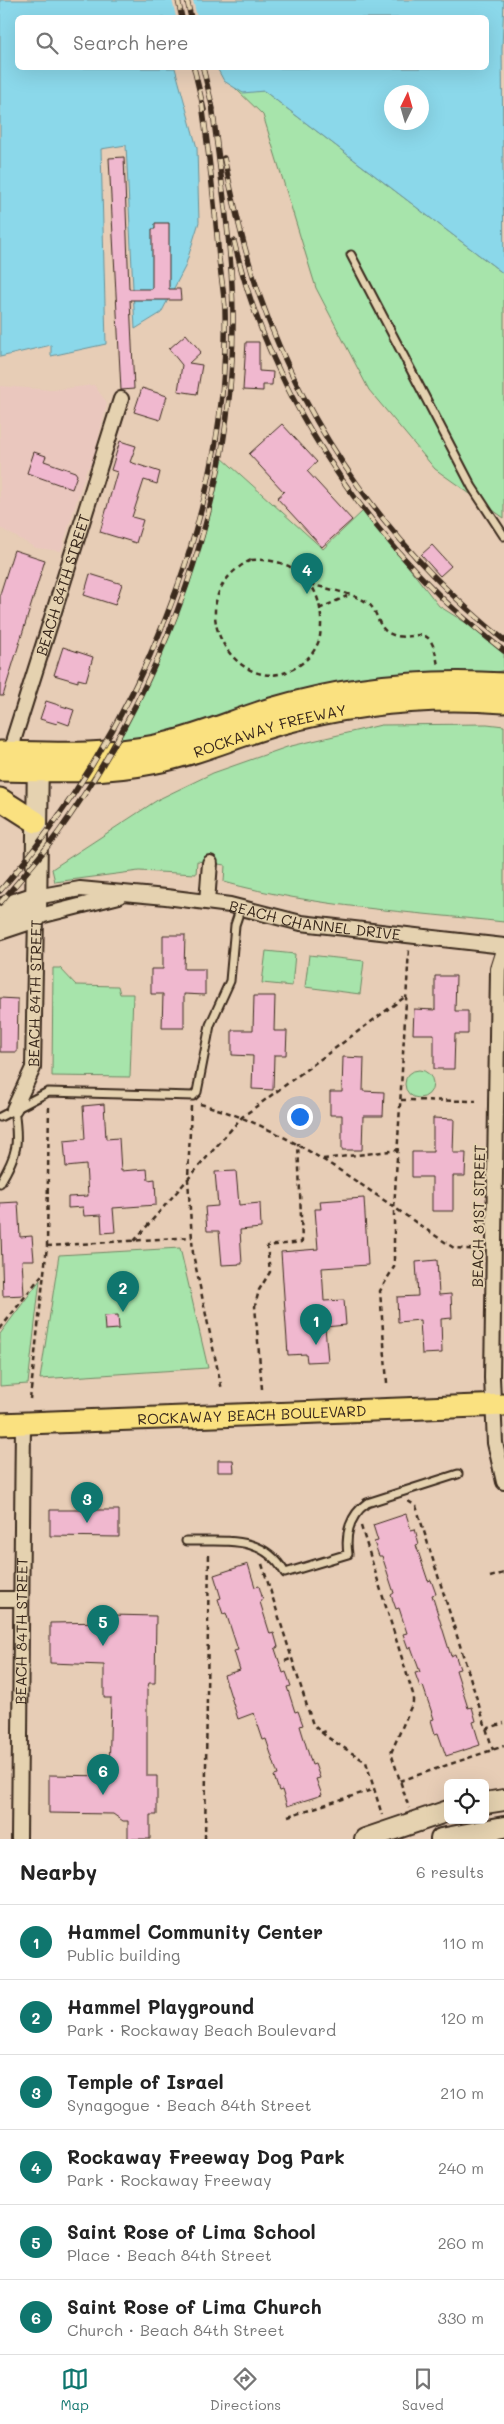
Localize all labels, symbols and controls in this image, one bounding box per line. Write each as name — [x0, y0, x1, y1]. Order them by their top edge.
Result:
search box — [15, 15, 489, 70]
icon: search — [33, 29, 61, 57]
text: Search here — [73, 30, 189, 55]
north arrow — [384, 85, 429, 130]
street label: BEACH 84TH STREET — [31, 511, 94, 658]
pin: 4 — [291, 553, 323, 594]
street label: ROCKAWAY FREEWAY — [191, 699, 348, 762]
street label: BEACH CHANNEL DRIVE — [227, 895, 402, 944]
street label: BEACH 84TH STREET — [23, 919, 46, 1067]
your location — [287, 1104, 313, 1130]
street label: BEACH 81ST STREET — [467, 1144, 489, 1288]
pin: 2 — [107, 1271, 139, 1312]
pin: 1 — [300, 1304, 332, 1345]
street label: ROCKAWAY BEACH BOULEVARD — [137, 1400, 367, 1429]
pin: 3 — [71, 1482, 103, 1523]
street label: BEACH 84TH STREET — [10, 1557, 32, 1705]
pin: 5 — [87, 1605, 119, 1646]
pin: 6 — [87, 1754, 119, 1795]
map controls — [444, 1779, 489, 1824]
button: locate — [444, 1779, 489, 1824]
text: Nearby — [20, 1858, 97, 1885]
text: 6 results — [416, 1861, 484, 1882]
text: Hammel Community Center — [67, 1919, 323, 1944]
text: 1 — [32, 1932, 40, 1953]
text: 110 m — [442, 1932, 484, 1953]
text: Public building — [67, 1944, 180, 1965]
text: Hammel Playground — [67, 1994, 254, 2019]
text: 2 — [32, 2007, 40, 2028]
text: 120 m — [440, 2007, 484, 2028]
text: Park · Rockaway Beach Boulevard — [67, 2019, 336, 2040]
text: Temple of Israel — [67, 2069, 224, 2094]
text: 3 — [31, 2082, 41, 2103]
text: 210 m — [440, 2082, 484, 2103]
text: Synagogue · Beach 84th Street — [67, 2094, 312, 2115]
text: Rockaway Freeway Dog Park — [67, 2144, 345, 2169]
text: 4 — [31, 2157, 41, 2178]
text: 240 m — [438, 2157, 484, 2178]
text: Park · Rockaway Freeway — [67, 2169, 271, 2190]
text: Saint Rose of Lima School — [67, 2219, 316, 2244]
text: 5 — [31, 2232, 41, 2253]
text: 260 m — [438, 2232, 484, 2253]
text: Place · Beach 84th Street — [67, 2244, 272, 2265]
text: Saint Rose of Lima Church — [67, 2294, 321, 2319]
text: 6 — [31, 2307, 41, 2328]
text: 330 m — [438, 2307, 484, 2328]
text: Church · Beach 84th Street — [67, 2319, 284, 2340]
tab: Map — [60, 2365, 89, 2414]
tab: Directions — [210, 2365, 281, 2414]
tab: Saved — [402, 2365, 444, 2414]

